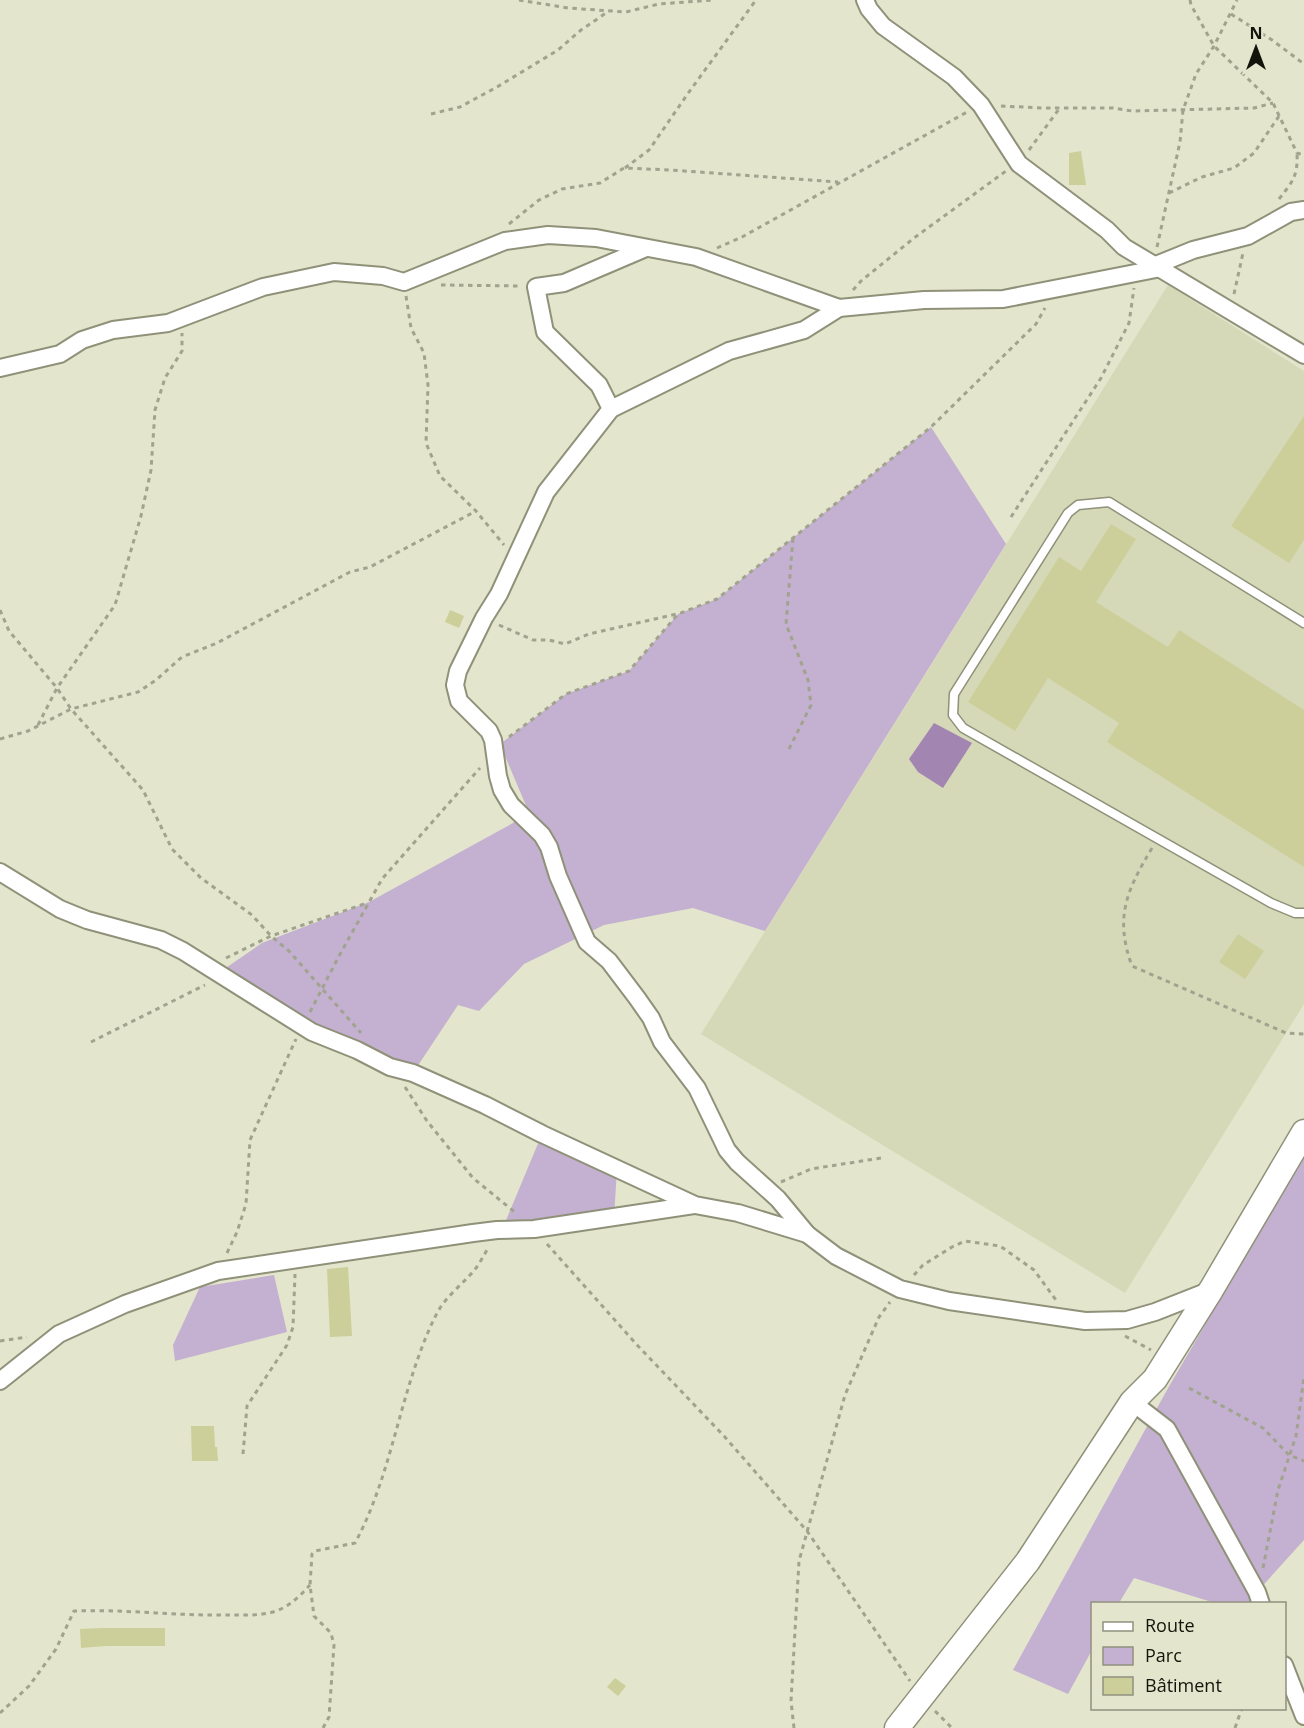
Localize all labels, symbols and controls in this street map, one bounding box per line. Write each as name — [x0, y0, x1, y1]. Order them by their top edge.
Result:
north arrow — [1226, 18, 1286, 78]
text: N — [1249, 22, 1263, 44]
legend — [1091, 1602, 1286, 1710]
text: Route — [1145, 1613, 1195, 1637]
text: Parc — [1145, 1643, 1182, 1667]
text: Bâtiment — [1145, 1673, 1222, 1697]

